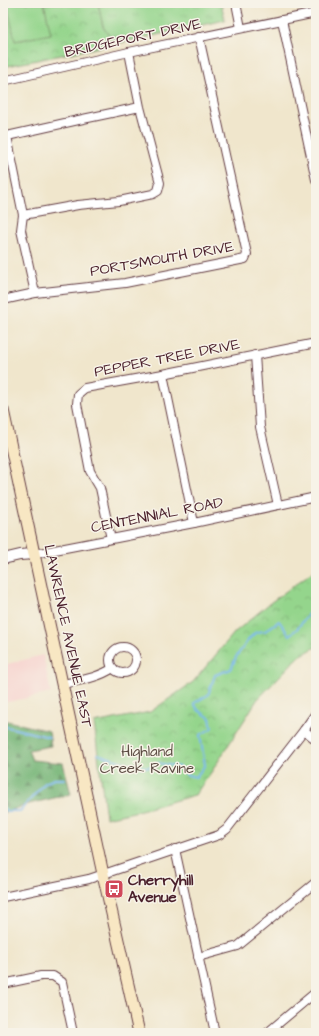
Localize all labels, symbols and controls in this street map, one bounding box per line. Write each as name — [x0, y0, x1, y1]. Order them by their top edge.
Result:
street label: BRIDGEPORT DRIVE — [63, 13, 203, 63]
street label: PORTSMOUTH DRIVE — [88, 236, 236, 282]
street label: PEPPER TREE DRIVE — [92, 334, 242, 382]
street label: CENTENNIAL ROAD — [89, 492, 225, 538]
street label: LAWRENCE AVENUE EAST — [38, 543, 98, 730]
park label: Highland Creek Ravine — [100, 741, 194, 779]
place label: Cherryhill Avenue — [128, 870, 194, 908]
bus stop icon: Cherryhill Avenue — [103, 878, 125, 900]

